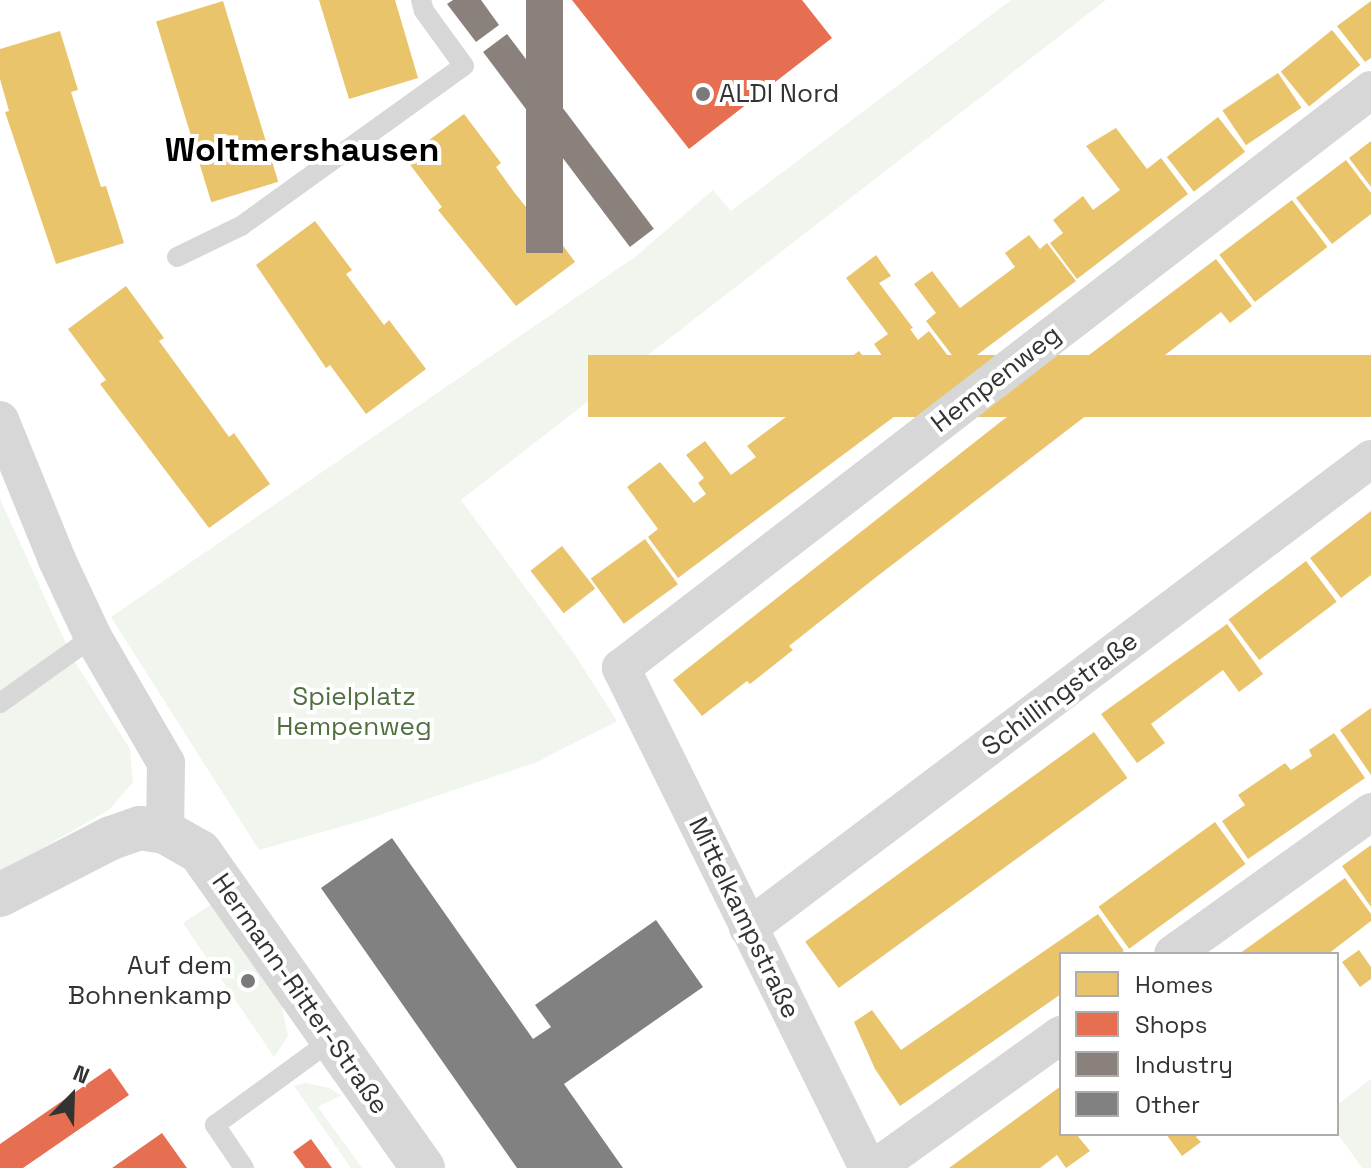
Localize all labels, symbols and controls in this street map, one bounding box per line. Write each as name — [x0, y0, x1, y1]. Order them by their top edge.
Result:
place label: ALDI Nord — [719, 78, 839, 110]
marker: ALDI Nord — [694, 85, 712, 103]
district label: Woltmershausen — [165, 130, 439, 170]
street label: Hempenweg — [925, 319, 1067, 439]
street label: Schillingstraße — [976, 625, 1144, 763]
park label: Spielplatz Hempenweg — [276, 681, 432, 742]
street label: Mittelkampstraße — [682, 812, 806, 1024]
street label: Hermann-Ritter-Straße — [205, 868, 395, 1120]
place label: Auf dem Bohnenkamp — [68, 950, 232, 1012]
legend — [1059, 952, 1339, 1136]
text: Homes — [1135, 969, 1213, 1000]
marker: Auf dem Bohnenkamp — [239, 972, 257, 990]
text: Shops — [1135, 1009, 1207, 1040]
text: Industry — [1135, 1049, 1233, 1080]
north arrow — [32, 1056, 112, 1136]
text: N — [69, 1058, 94, 1090]
text: Other — [1135, 1089, 1200, 1120]

